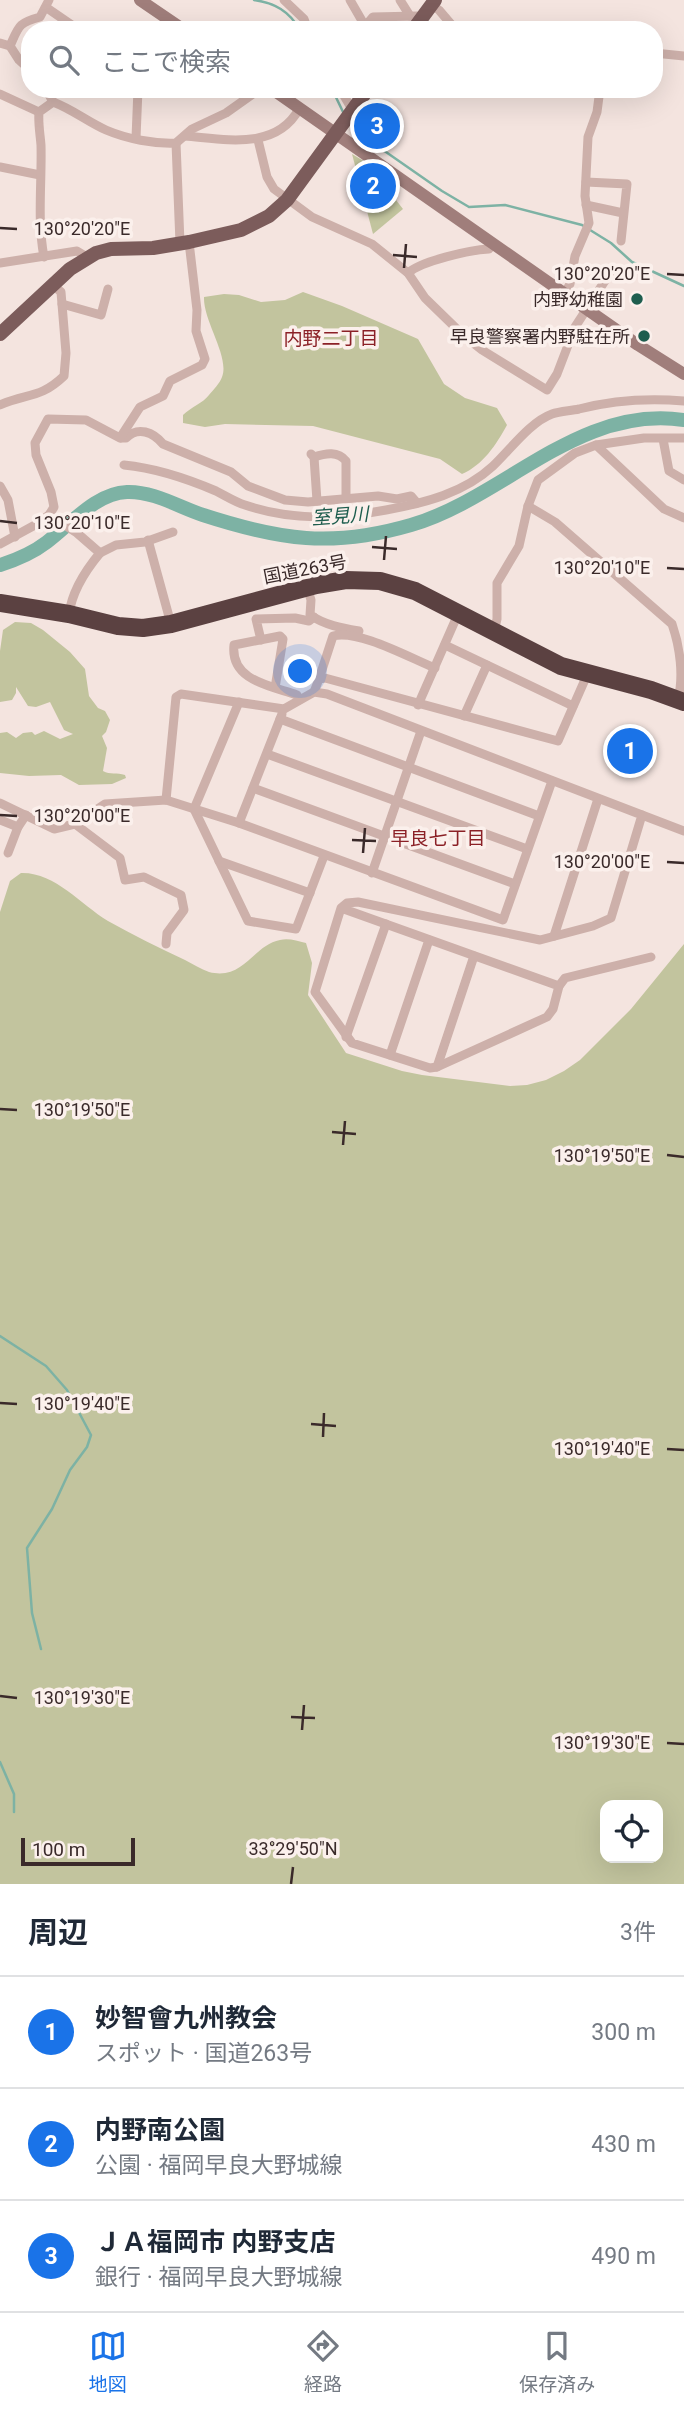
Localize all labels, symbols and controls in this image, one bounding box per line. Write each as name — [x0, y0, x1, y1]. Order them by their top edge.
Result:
search box — [21, 21, 663, 98]
icon: search — [45, 41, 83, 79]
text: ここで検索 — [101, 47, 231, 77]
pin: 3 — [354, 100, 400, 152]
pin: 2 — [350, 160, 396, 212]
text: 130°20'20"E — [34, 218, 130, 239]
text: 130°20'20"E — [554, 263, 650, 284]
place label: 内野幼稚園 — [533, 289, 623, 310]
marker: 内野幼稚園 — [629, 291, 645, 307]
place label: 早良警察署内野駐在所 — [450, 326, 630, 347]
district label: 内野二丁目 — [283, 327, 379, 350]
marker: 早良警察署内野駐在所 — [636, 328, 652, 344]
water label: 室見川 — [311, 502, 371, 529]
text: 130°20'10"E — [34, 512, 130, 533]
street label: 国道263号 — [262, 551, 348, 587]
text: 130°20'10"E — [554, 557, 650, 578]
your location — [283, 654, 317, 688]
pin: 1 — [607, 725, 653, 777]
text: 130°20'00"E — [34, 805, 130, 826]
district label: 早良七丁目 — [390, 827, 486, 850]
text: 130°20'00"E — [554, 851, 650, 872]
text: 130°19'50"E — [34, 1099, 130, 1120]
text: 130°19'50"E — [554, 1145, 650, 1166]
text: 130°19'40"E — [34, 1393, 130, 1414]
text: 130°19'40"E — [554, 1438, 650, 1459]
text: 130°19'30"E — [34, 1687, 130, 1708]
text: 130°19'30"E — [554, 1732, 650, 1753]
map controls — [600, 1800, 663, 1863]
button: locate — [600, 1800, 663, 1863]
scale bar — [21, 1835, 135, 1867]
text: 100 m — [32, 1838, 85, 1861]
text: 33°29'50"N — [248, 1838, 338, 1859]
text: 周辺 — [28, 1915, 88, 1950]
text: 3件 — [620, 1919, 656, 1946]
text: 妙智會九州教会 — [95, 2003, 277, 2033]
text: 1 — [44, 2019, 58, 2046]
text: 300 m — [591, 2019, 656, 2046]
text: スポット · 国道263号 — [95, 2040, 312, 2067]
text: 内野南公園 — [95, 2115, 225, 2145]
text: 2 — [44, 2131, 58, 2158]
text: 430 m — [591, 2131, 656, 2158]
text: 公園 · 福岡早良大野城線 — [95, 2152, 342, 2179]
text: ＪＡ福岡市 内野支店 — [95, 2227, 335, 2257]
text: 3 — [44, 2243, 58, 2270]
text: 490 m — [591, 2243, 656, 2270]
text: 銀行 · 福岡早良大野城線 — [95, 2264, 342, 2291]
tab: 地図 — [89, 2327, 127, 2396]
tab: 経路 — [304, 2327, 342, 2396]
tab: 保存済み — [519, 2327, 595, 2396]

